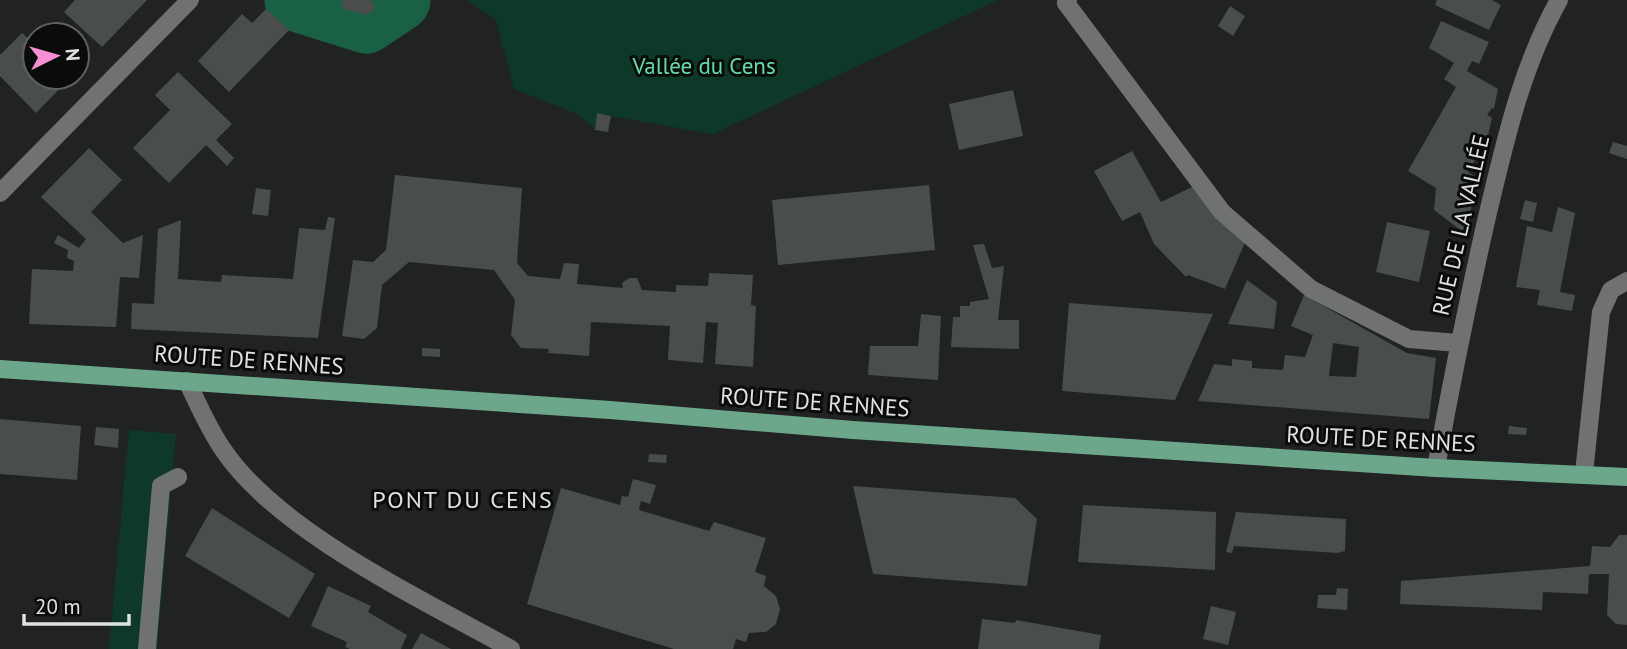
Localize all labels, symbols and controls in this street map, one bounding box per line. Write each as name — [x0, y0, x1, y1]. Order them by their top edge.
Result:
north arrow — [21, 21, 91, 91]
text: N — [60, 47, 85, 62]
park label: Vallée du Cens — [631, 51, 776, 80]
street label: RUE DE LA VALLÉE — [1426, 132, 1495, 318]
street label: ROUTE DE RENNES — [153, 338, 345, 381]
street label: ROUTE DE RENNES — [719, 380, 911, 423]
street label: ROUTE DE RENNES — [1286, 419, 1476, 458]
district label: PONT DU CENS — [372, 484, 554, 515]
scale bar — [24, 582, 130, 626]
text: 20 m — [35, 593, 81, 620]

